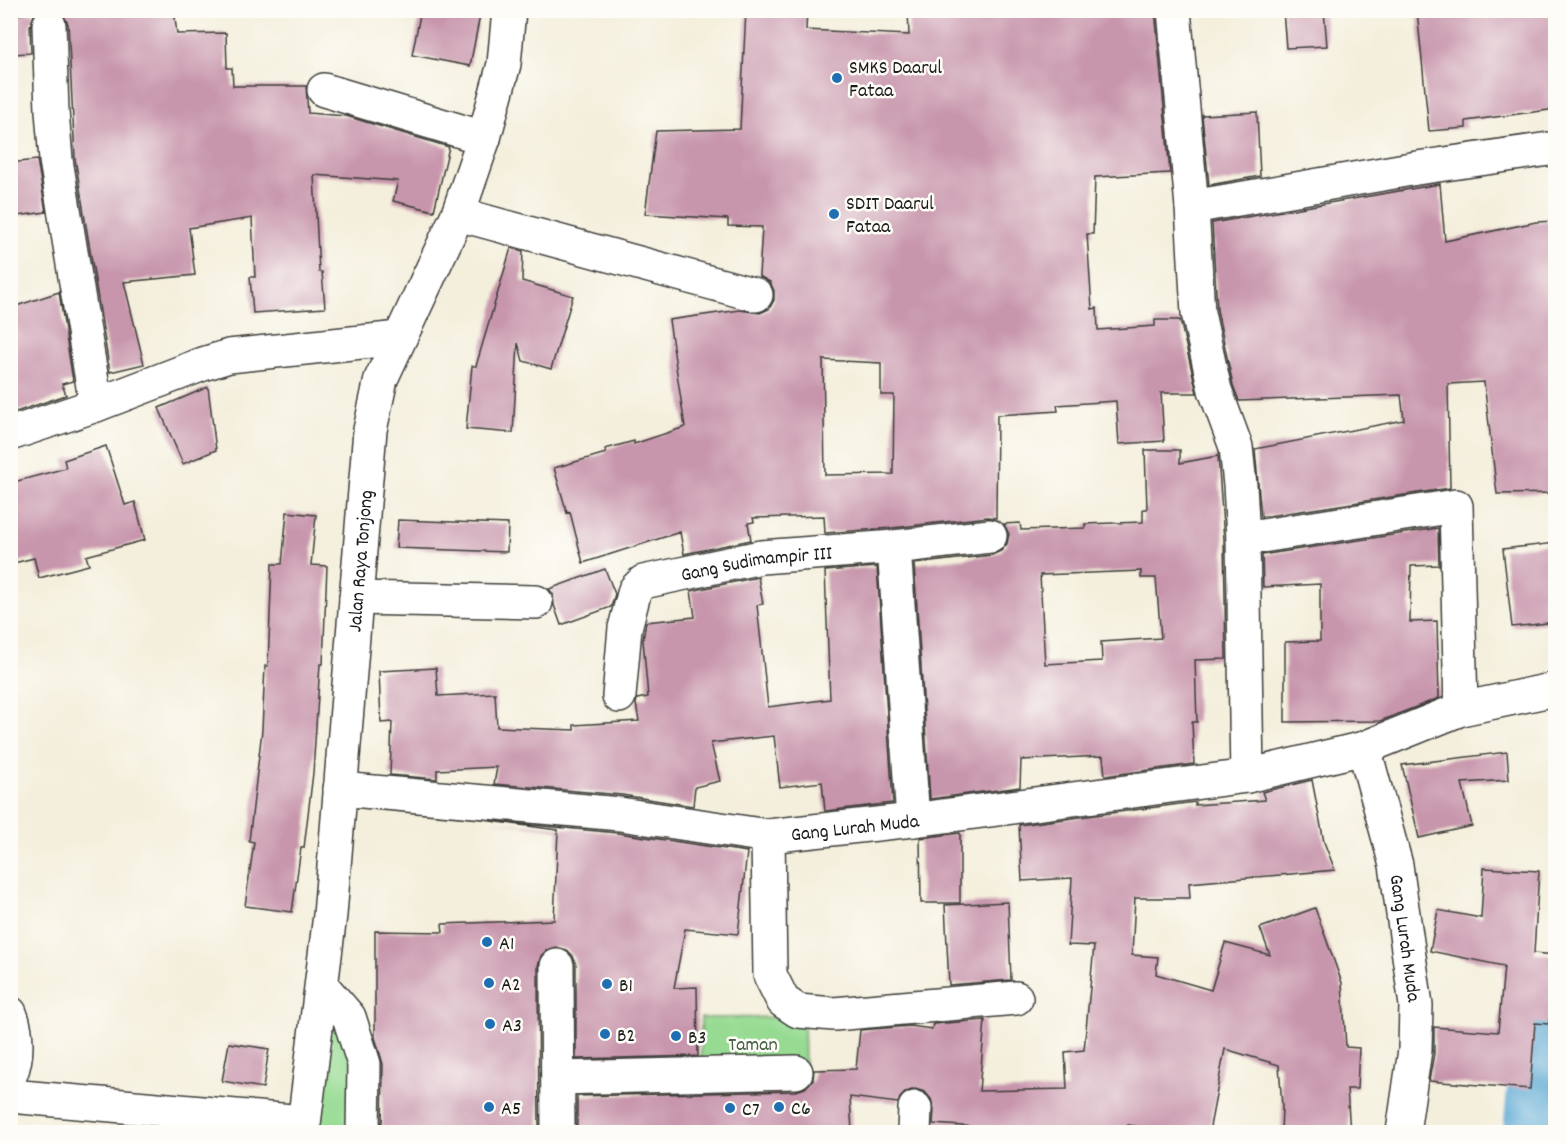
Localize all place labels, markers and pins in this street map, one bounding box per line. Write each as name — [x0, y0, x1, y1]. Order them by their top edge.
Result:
place label: SMKS Daarul Fataa — [849, 55, 942, 106]
marker: SMKS Daarul Fataa — [830, 71, 844, 85]
place label: SDIT Daarul Fataa — [846, 191, 934, 242]
marker: SDIT Daarul Fataa — [827, 207, 841, 221]
place label: A1 — [499, 931, 514, 959]
marker: A1 — [480, 935, 494, 949]
place label: A2 — [501, 972, 521, 1000]
place label: B1 — [619, 973, 633, 1001]
marker: A2 — [482, 976, 496, 990]
marker: B1 — [600, 977, 614, 991]
place label: A3 — [502, 1013, 522, 1041]
marker: A3 — [483, 1017, 497, 1031]
place label: B2 — [617, 1023, 635, 1051]
place label: B3 — [688, 1025, 706, 1053]
marker: B2 — [598, 1027, 612, 1041]
marker: B3 — [669, 1029, 683, 1043]
place label: A5 — [501, 1096, 521, 1124]
place label: C6 — [791, 1096, 811, 1124]
place label: C7 — [742, 1097, 760, 1125]
marker: A5 — [482, 1100, 496, 1114]
marker: C6 — [772, 1100, 786, 1114]
marker: C7 — [723, 1101, 737, 1115]

